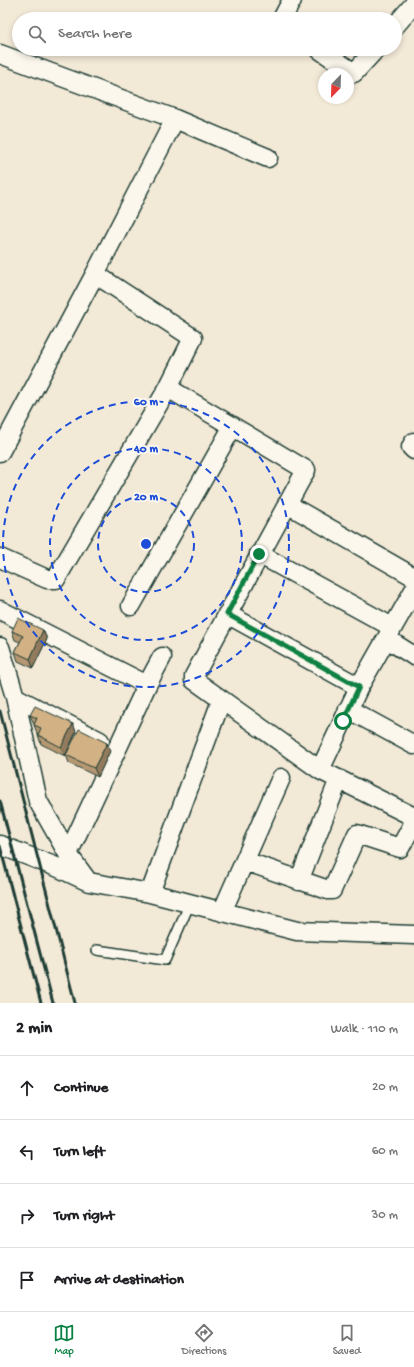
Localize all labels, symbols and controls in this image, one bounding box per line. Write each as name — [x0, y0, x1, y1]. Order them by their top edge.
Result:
search box — [12, 12, 402, 56]
icon: search — [26, 23, 48, 45]
text: Search here — [58, 25, 132, 43]
north arrow — [318, 68, 354, 104]
text: 60 m — [134, 396, 159, 410]
text: 40 m — [133, 443, 158, 457]
text: 20 m — [134, 491, 159, 505]
centre of rings — [139, 537, 153, 551]
route end — [250, 545, 268, 563]
route start — [334, 712, 352, 730]
text: 2 min — [16, 1019, 52, 1039]
text: Walk · 110 m — [331, 1022, 398, 1037]
icon: ahead — [16, 1077, 38, 1099]
text: Continue — [54, 1079, 108, 1097]
text: 20 m — [372, 1080, 398, 1095]
icon: left — [16, 1141, 38, 1163]
text: Turn left — [54, 1143, 105, 1161]
text: 60 m — [372, 1144, 398, 1159]
icon: right — [16, 1205, 38, 1227]
text: Turn right — [54, 1207, 114, 1225]
text: 30 m — [372, 1208, 398, 1223]
icon: arrive — [16, 1269, 38, 1291]
text: Arrive at destination — [54, 1271, 184, 1289]
tab: Map — [53, 1322, 75, 1358]
tab: Directions — [182, 1322, 226, 1358]
tab: Saved — [333, 1322, 361, 1358]

